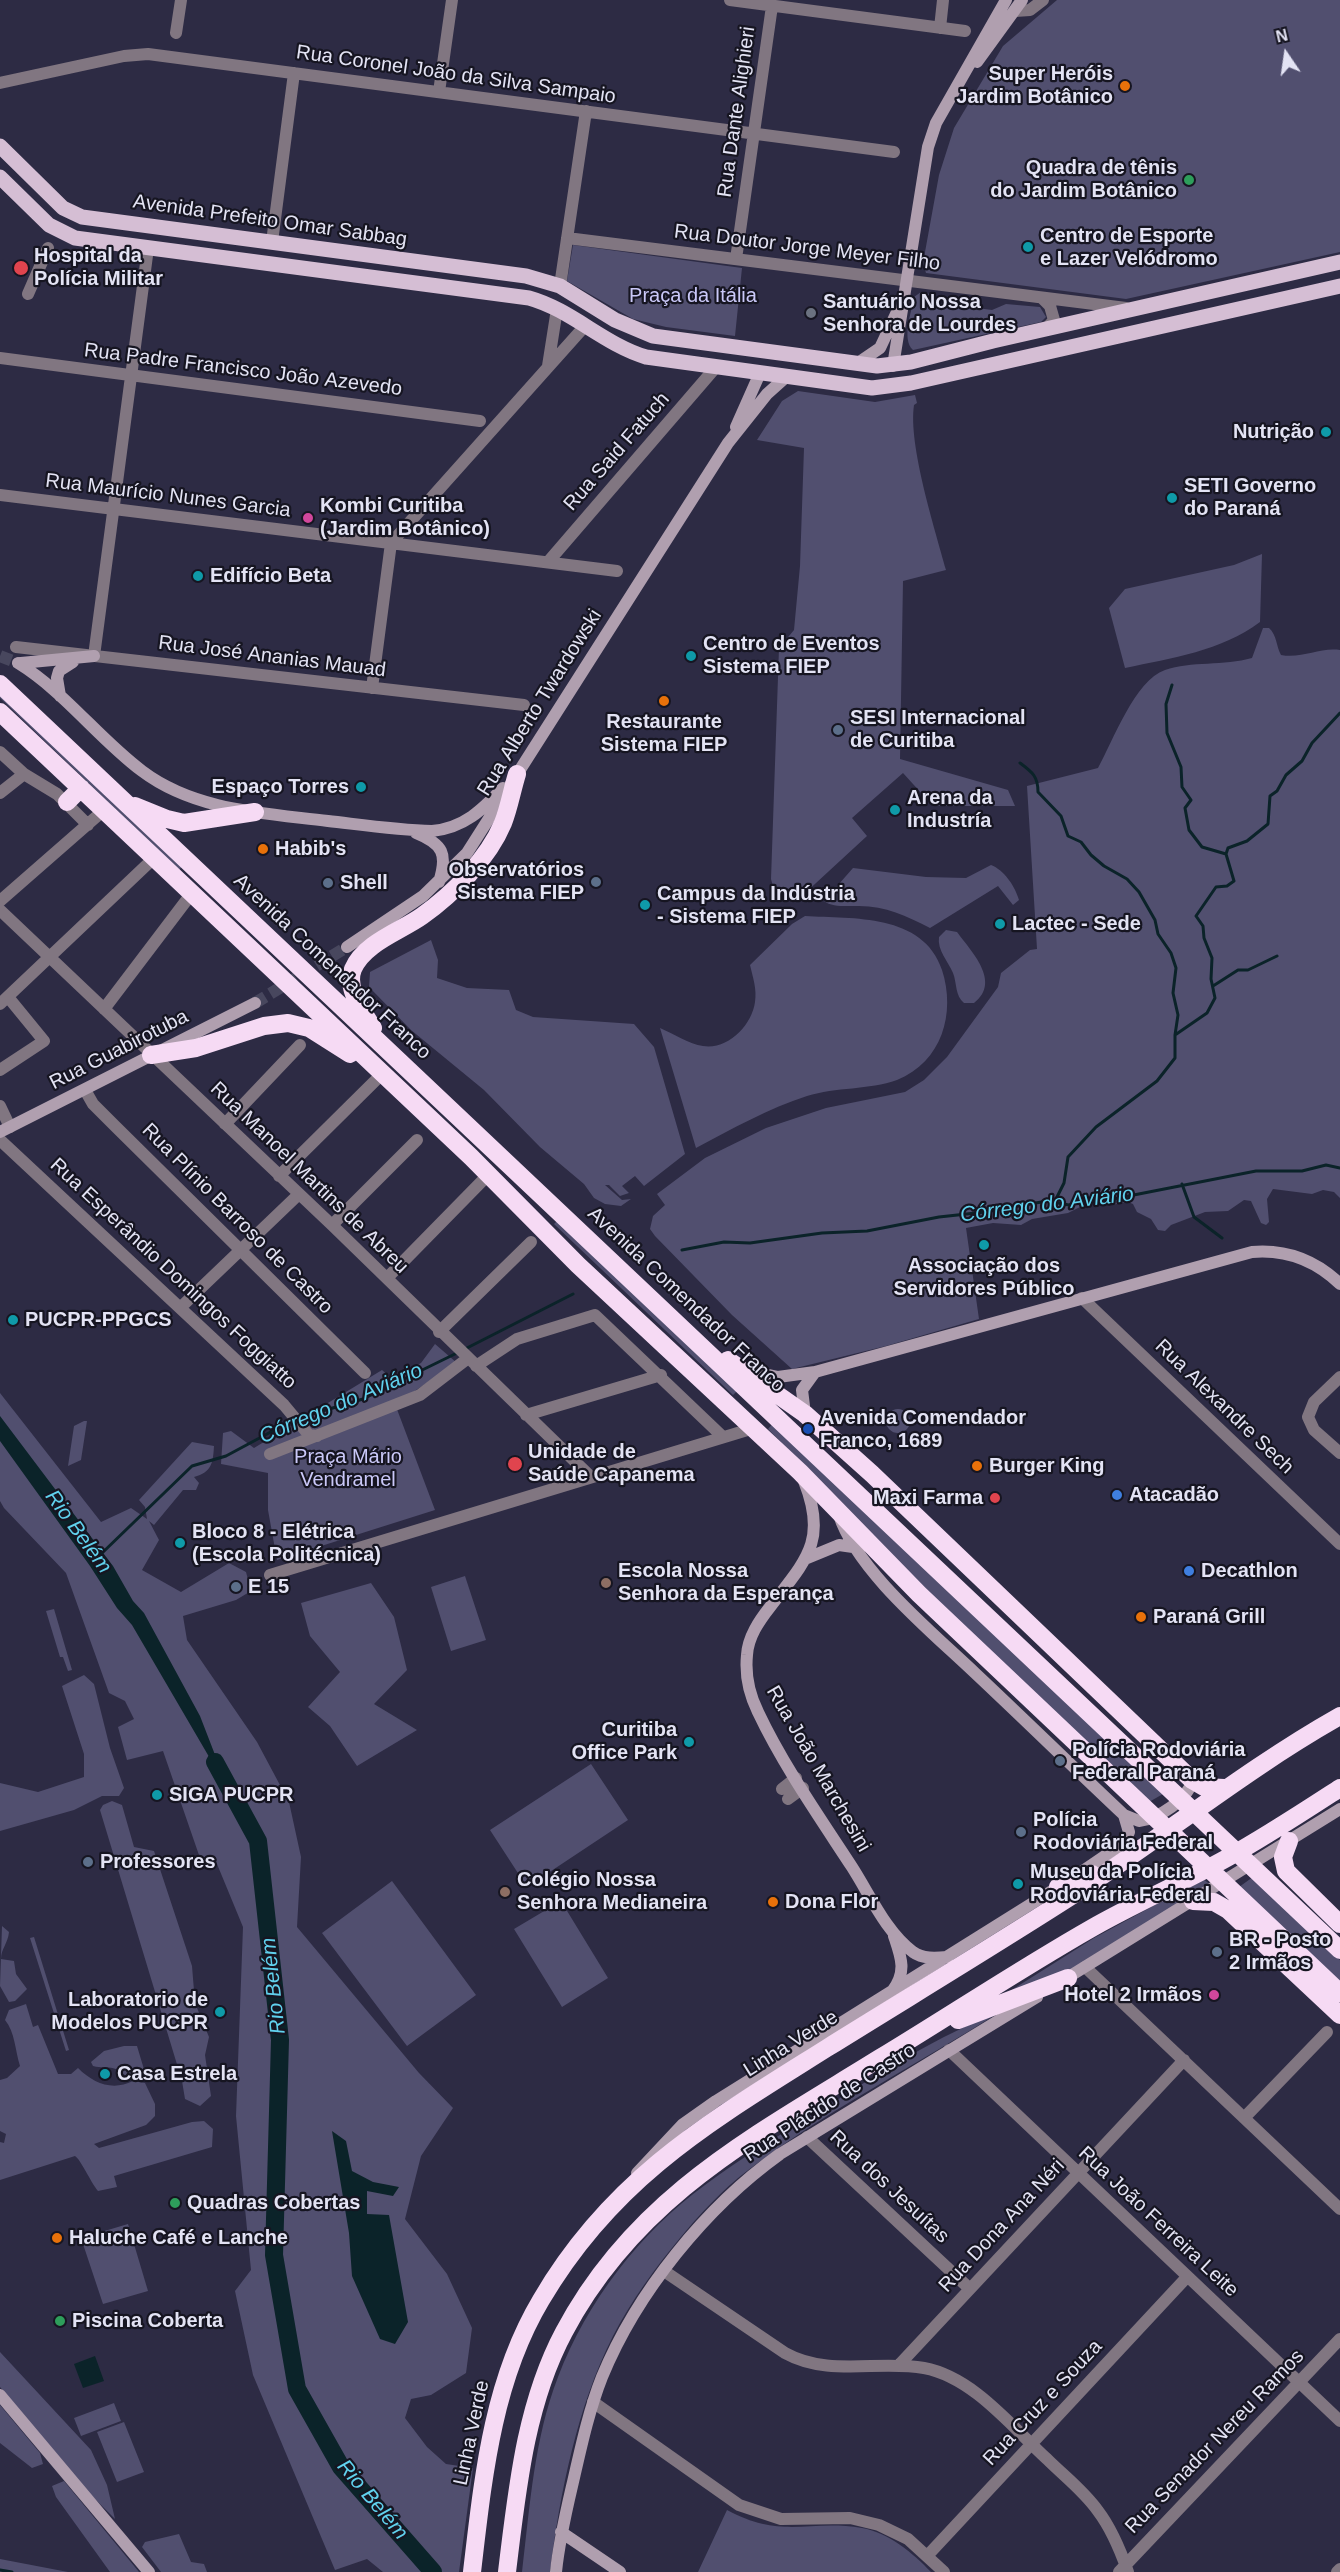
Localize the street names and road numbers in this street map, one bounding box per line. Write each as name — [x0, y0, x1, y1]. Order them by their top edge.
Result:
street label: Rua Dante Alighieri — [713, 25, 761, 199]
street label: Rua Coronel João da Silva Sampaio — [295, 41, 617, 109]
street label: Avenida Prefeito Omar Sabbag — [131, 190, 409, 252]
street label: Rua Doutor Jorge Meyer Filho — [673, 220, 941, 276]
street label: Rua Padre Francisco João Azevedo — [83, 339, 403, 401]
street label: Rua Said Fatuch — [559, 388, 675, 516]
street label: Rua Maurício Nunes Garcia — [44, 469, 292, 523]
street label: Rua Alberto Twardowski — [473, 605, 607, 801]
street label: Rua José Ananias Mauad — [157, 631, 387, 683]
street label: Avenida Comendador Franco — [228, 869, 436, 1065]
street label: Rua Guabirotuba — [46, 1005, 192, 1095]
street label: Rua Manoel Martins de Abreu — [205, 1077, 413, 1279]
street label: Rua Plínio Barroso de Castro — [137, 1119, 337, 1319]
street label: Rua Esperândio Domingos Foggiatto — [45, 1153, 301, 1395]
street label: Avenida Comendador Franco — [582, 1202, 790, 1398]
street label: Rua Alexandre Sech — [1150, 1335, 1298, 1479]
street label: Rua João Marchesini — [761, 1682, 875, 1856]
street label: Linha Verde — [739, 2006, 843, 2082]
street label: Rua Plácido de Castro — [740, 2038, 920, 2168]
street label: Rua dos Jesuítas — [824, 2126, 954, 2248]
street label: Rua João Ferreira Leite — [1073, 2142, 1243, 2302]
street label: Rua Dona Ana Néri — [934, 2154, 1070, 2298]
street label: Rua Cruz e Souza — [978, 2335, 1108, 2471]
street label: Rua Senador Nereu Ramos — [1121, 2345, 1309, 2539]
street label: Linha Verde — [449, 2378, 495, 2488]

